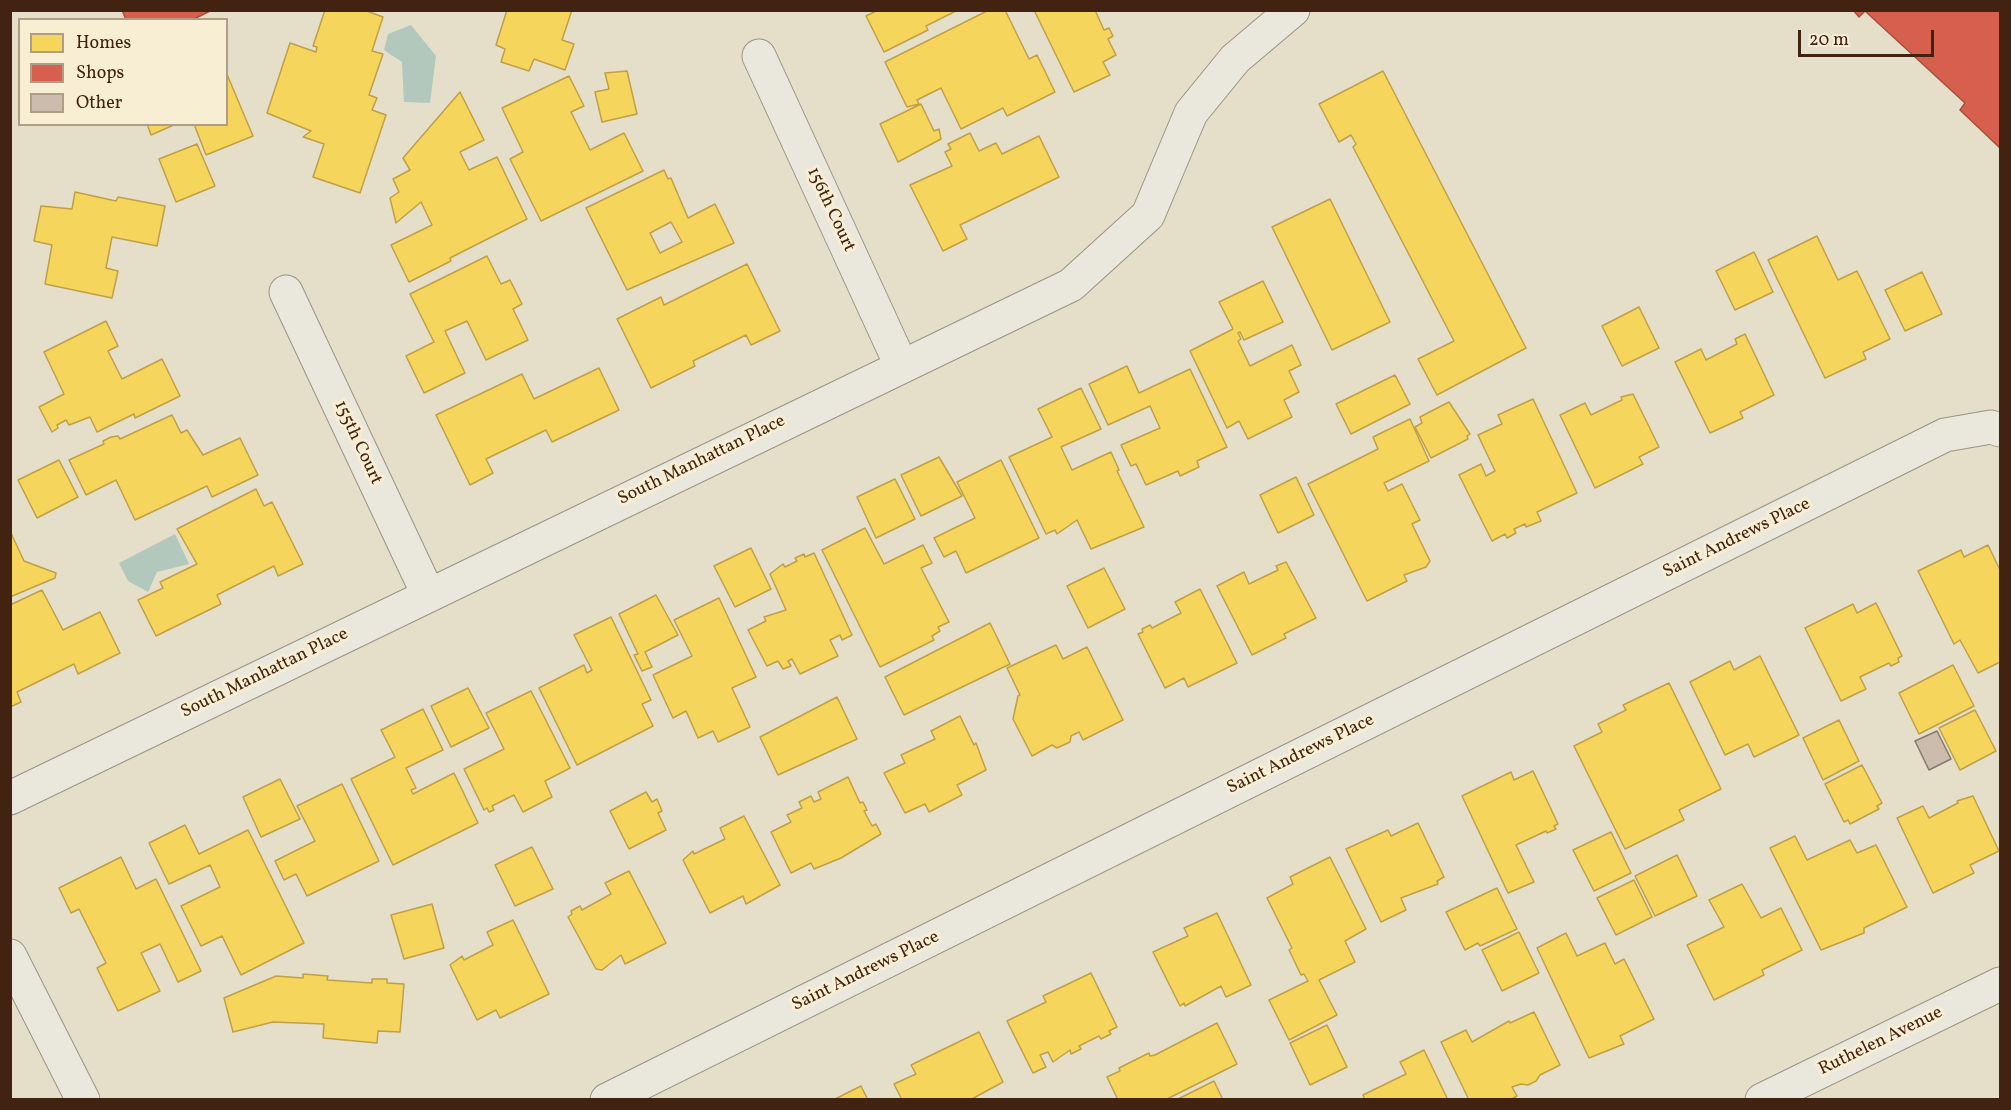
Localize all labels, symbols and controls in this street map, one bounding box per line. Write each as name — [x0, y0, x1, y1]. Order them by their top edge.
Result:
legend — [18, 18, 228, 126]
scale bar — [1801, 18, 1938, 56]
text: 20 m — [1809, 28, 1849, 53]
text: Homes — [76, 31, 131, 56]
text: Shops — [76, 61, 124, 86]
text: Other — [76, 91, 122, 116]
street label: 156th Court — [801, 164, 859, 256]
street label: 155th Court — [328, 398, 386, 488]
street label: South Manhattan Place — [615, 411, 789, 511]
street label: Saint Andrews Place — [1660, 494, 1814, 584]
street label: South Manhattan Place — [178, 624, 352, 724]
street label: Saint Andrews Place — [1224, 710, 1378, 800]
street label: Saint Andrews Place — [789, 927, 943, 1017]
street label: Ruthelen Avenue — [1816, 1003, 1946, 1081]

